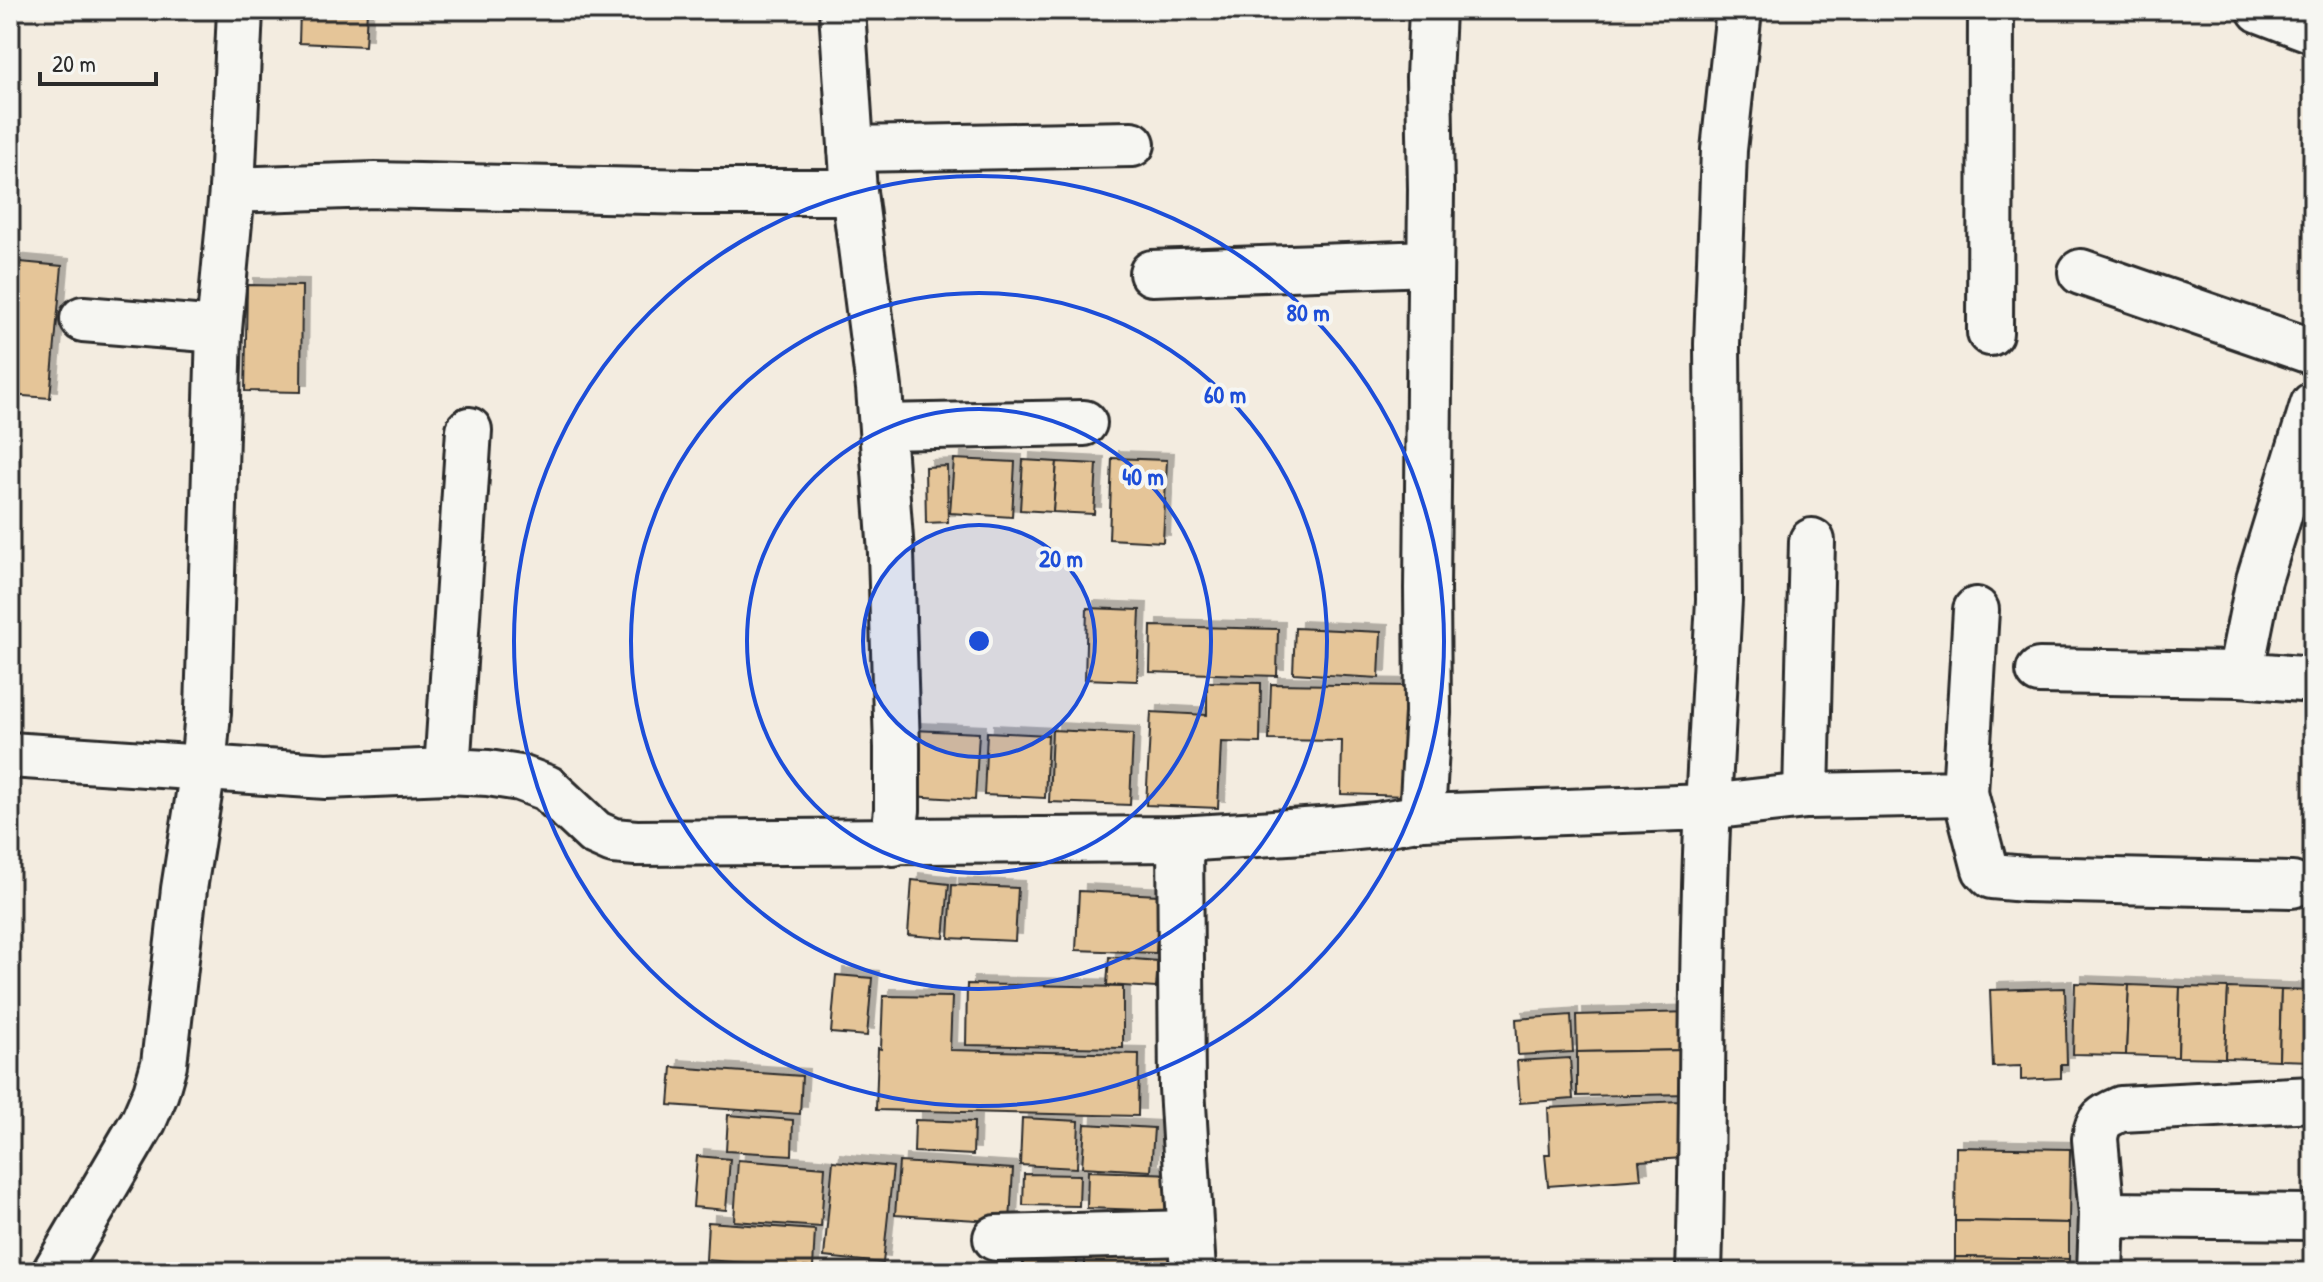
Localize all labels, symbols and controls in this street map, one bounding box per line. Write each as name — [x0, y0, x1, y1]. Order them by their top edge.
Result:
scale bar — [40, 36, 156, 86]
text: 20 m — [52, 47, 96, 79]
text: 80 m — [1287, 296, 1329, 328]
text: 60 m — [1204, 378, 1246, 410]
text: 40 m — [1122, 460, 1164, 492]
text: 20 m — [1039, 542, 1083, 574]
centre of rings — [965, 627, 993, 655]

